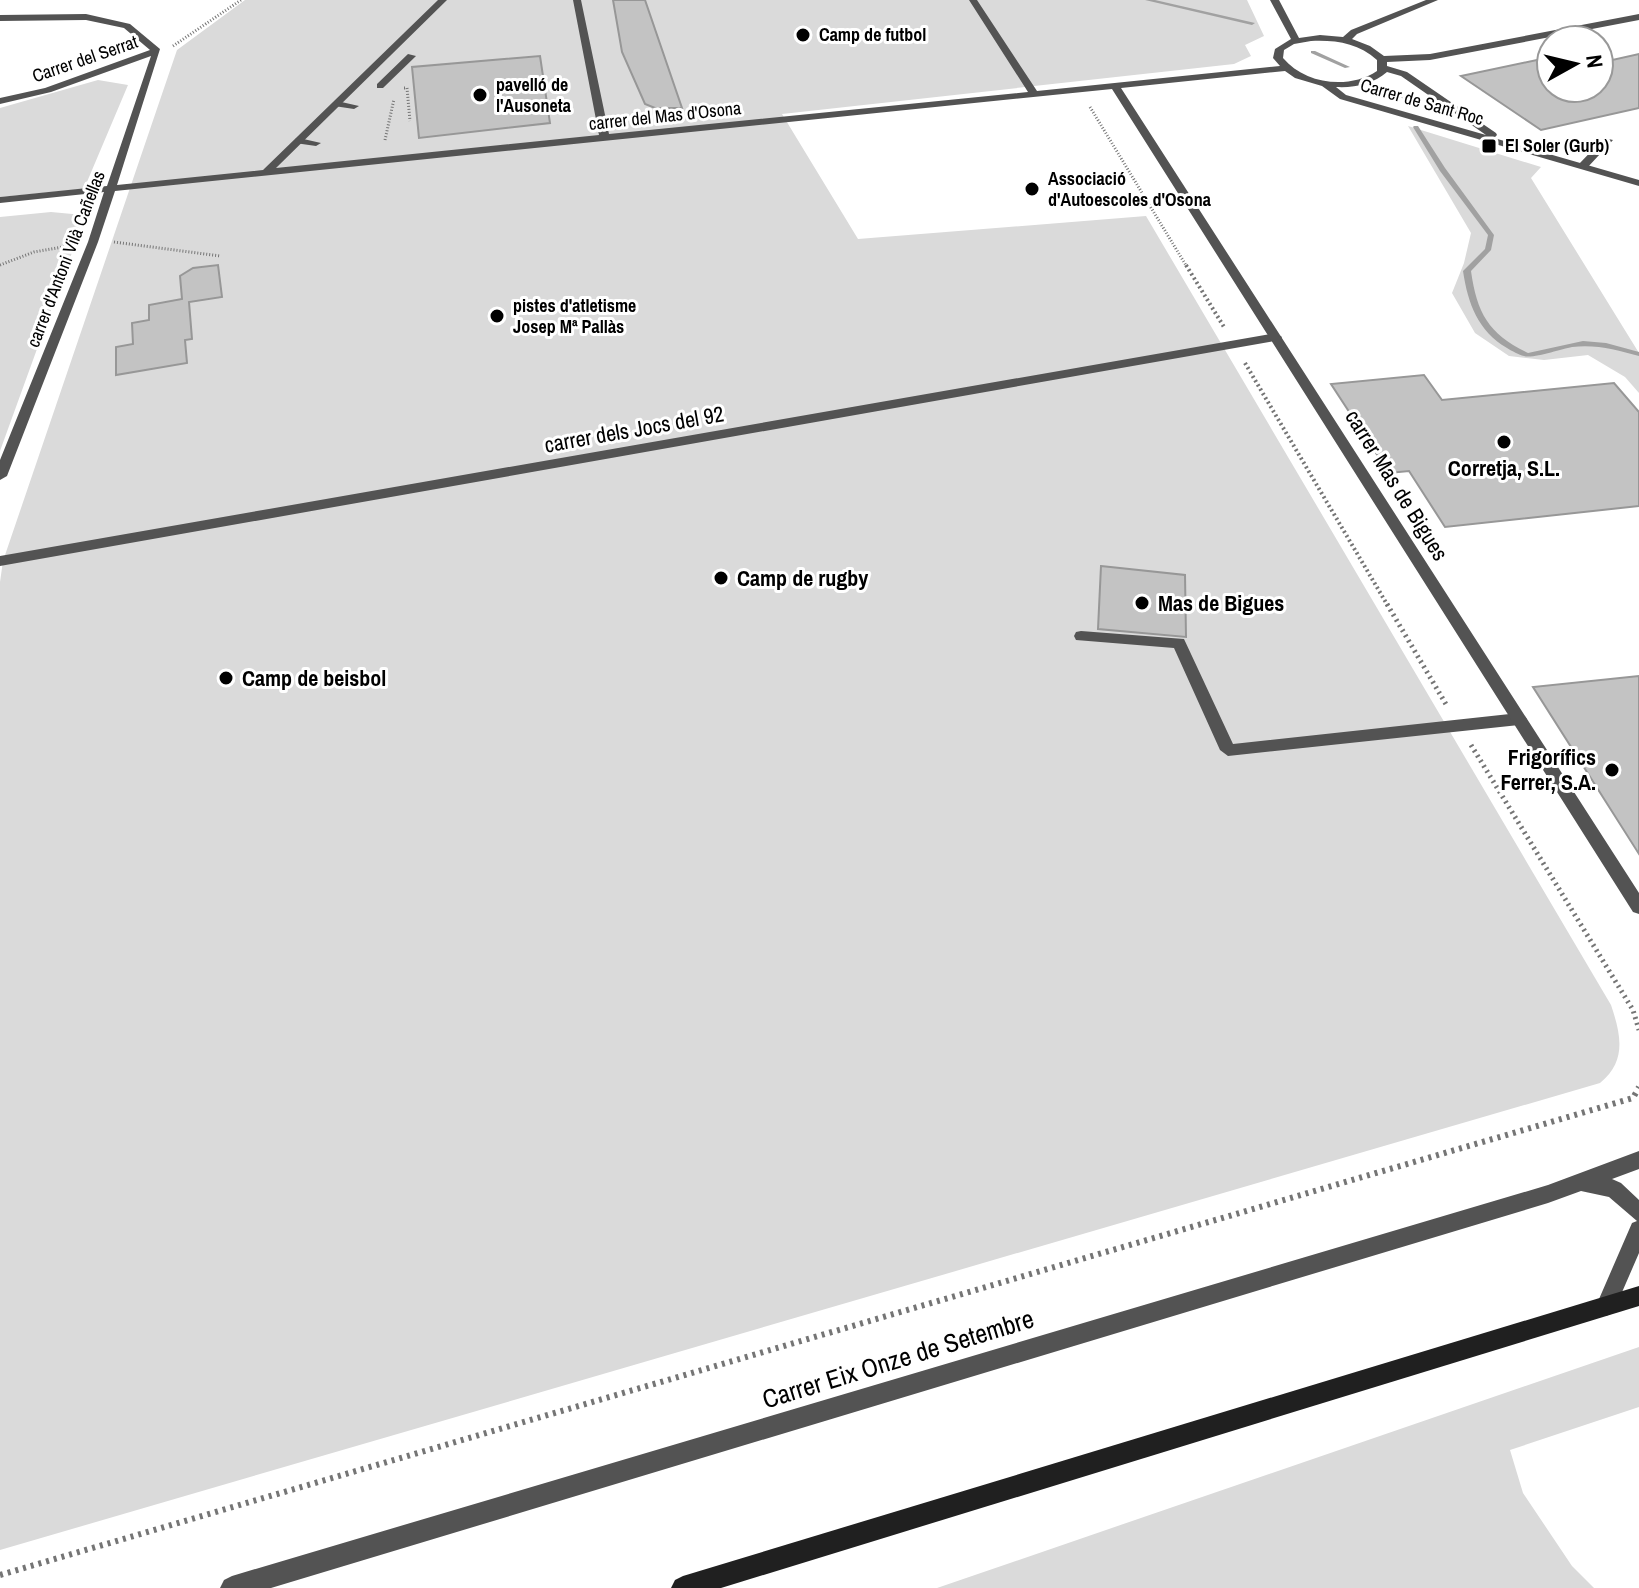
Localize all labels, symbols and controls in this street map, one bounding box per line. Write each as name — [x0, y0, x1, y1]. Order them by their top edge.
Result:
place label: Camp de futbol — [819, 22, 926, 47]
north arrow — [1535, 24, 1615, 104]
marker: Camp de futbol — [794, 26, 812, 44]
street label: Carrer del Serrat — [29, 29, 141, 88]
text: N — [1579, 53, 1611, 70]
place label: pavelló de l'Ausoneta — [496, 72, 572, 118]
street label: Carrer de Sant Roc — [1358, 72, 1487, 131]
marker: pavelló de l'Ausoneta — [471, 86, 489, 104]
street label: carrer del Mas d'Osona — [588, 95, 742, 136]
place label: El Soler (Gurb) — [1505, 133, 1609, 158]
marker: El Soler (Gurb) — [1480, 137, 1498, 155]
place label: Associació d'Autoescoles d'Osona — [1048, 166, 1212, 212]
street label: carrer d'Antoni Vilà Cañellas — [20, 167, 111, 351]
marker: Associació d'Autoescoles d'Osona — [1023, 180, 1041, 198]
place label: pistes d'atletisme Josep Mª Pallàs — [513, 293, 636, 339]
marker: pistes d'atletisme Josep Mª Pallàs — [488, 307, 506, 325]
street label: carrer dels Jocs del 92 — [542, 398, 726, 460]
street label: carrer Mas de Bigues — [1339, 404, 1455, 566]
marker: Corretja, S.L. — [1495, 433, 1513, 451]
place label: Corretja, S.L. — [1448, 453, 1560, 483]
place label: Camp de rugby — [737, 563, 868, 593]
marker: Camp de rugby — [712, 569, 730, 587]
place label: Mas de Bigues — [1158, 588, 1284, 618]
marker: Mas de Bigues — [1133, 594, 1151, 612]
place label: Camp de beisbol — [242, 663, 386, 693]
marker: Camp de beisbol — [217, 669, 235, 687]
place label: Frigorífics Ferrer, S.A. — [1501, 742, 1596, 797]
marker: Frigorífics Ferrer, S.A. — [1603, 761, 1621, 779]
street label: Carrer Eix Onze de Setembre — [758, 1301, 1038, 1416]

